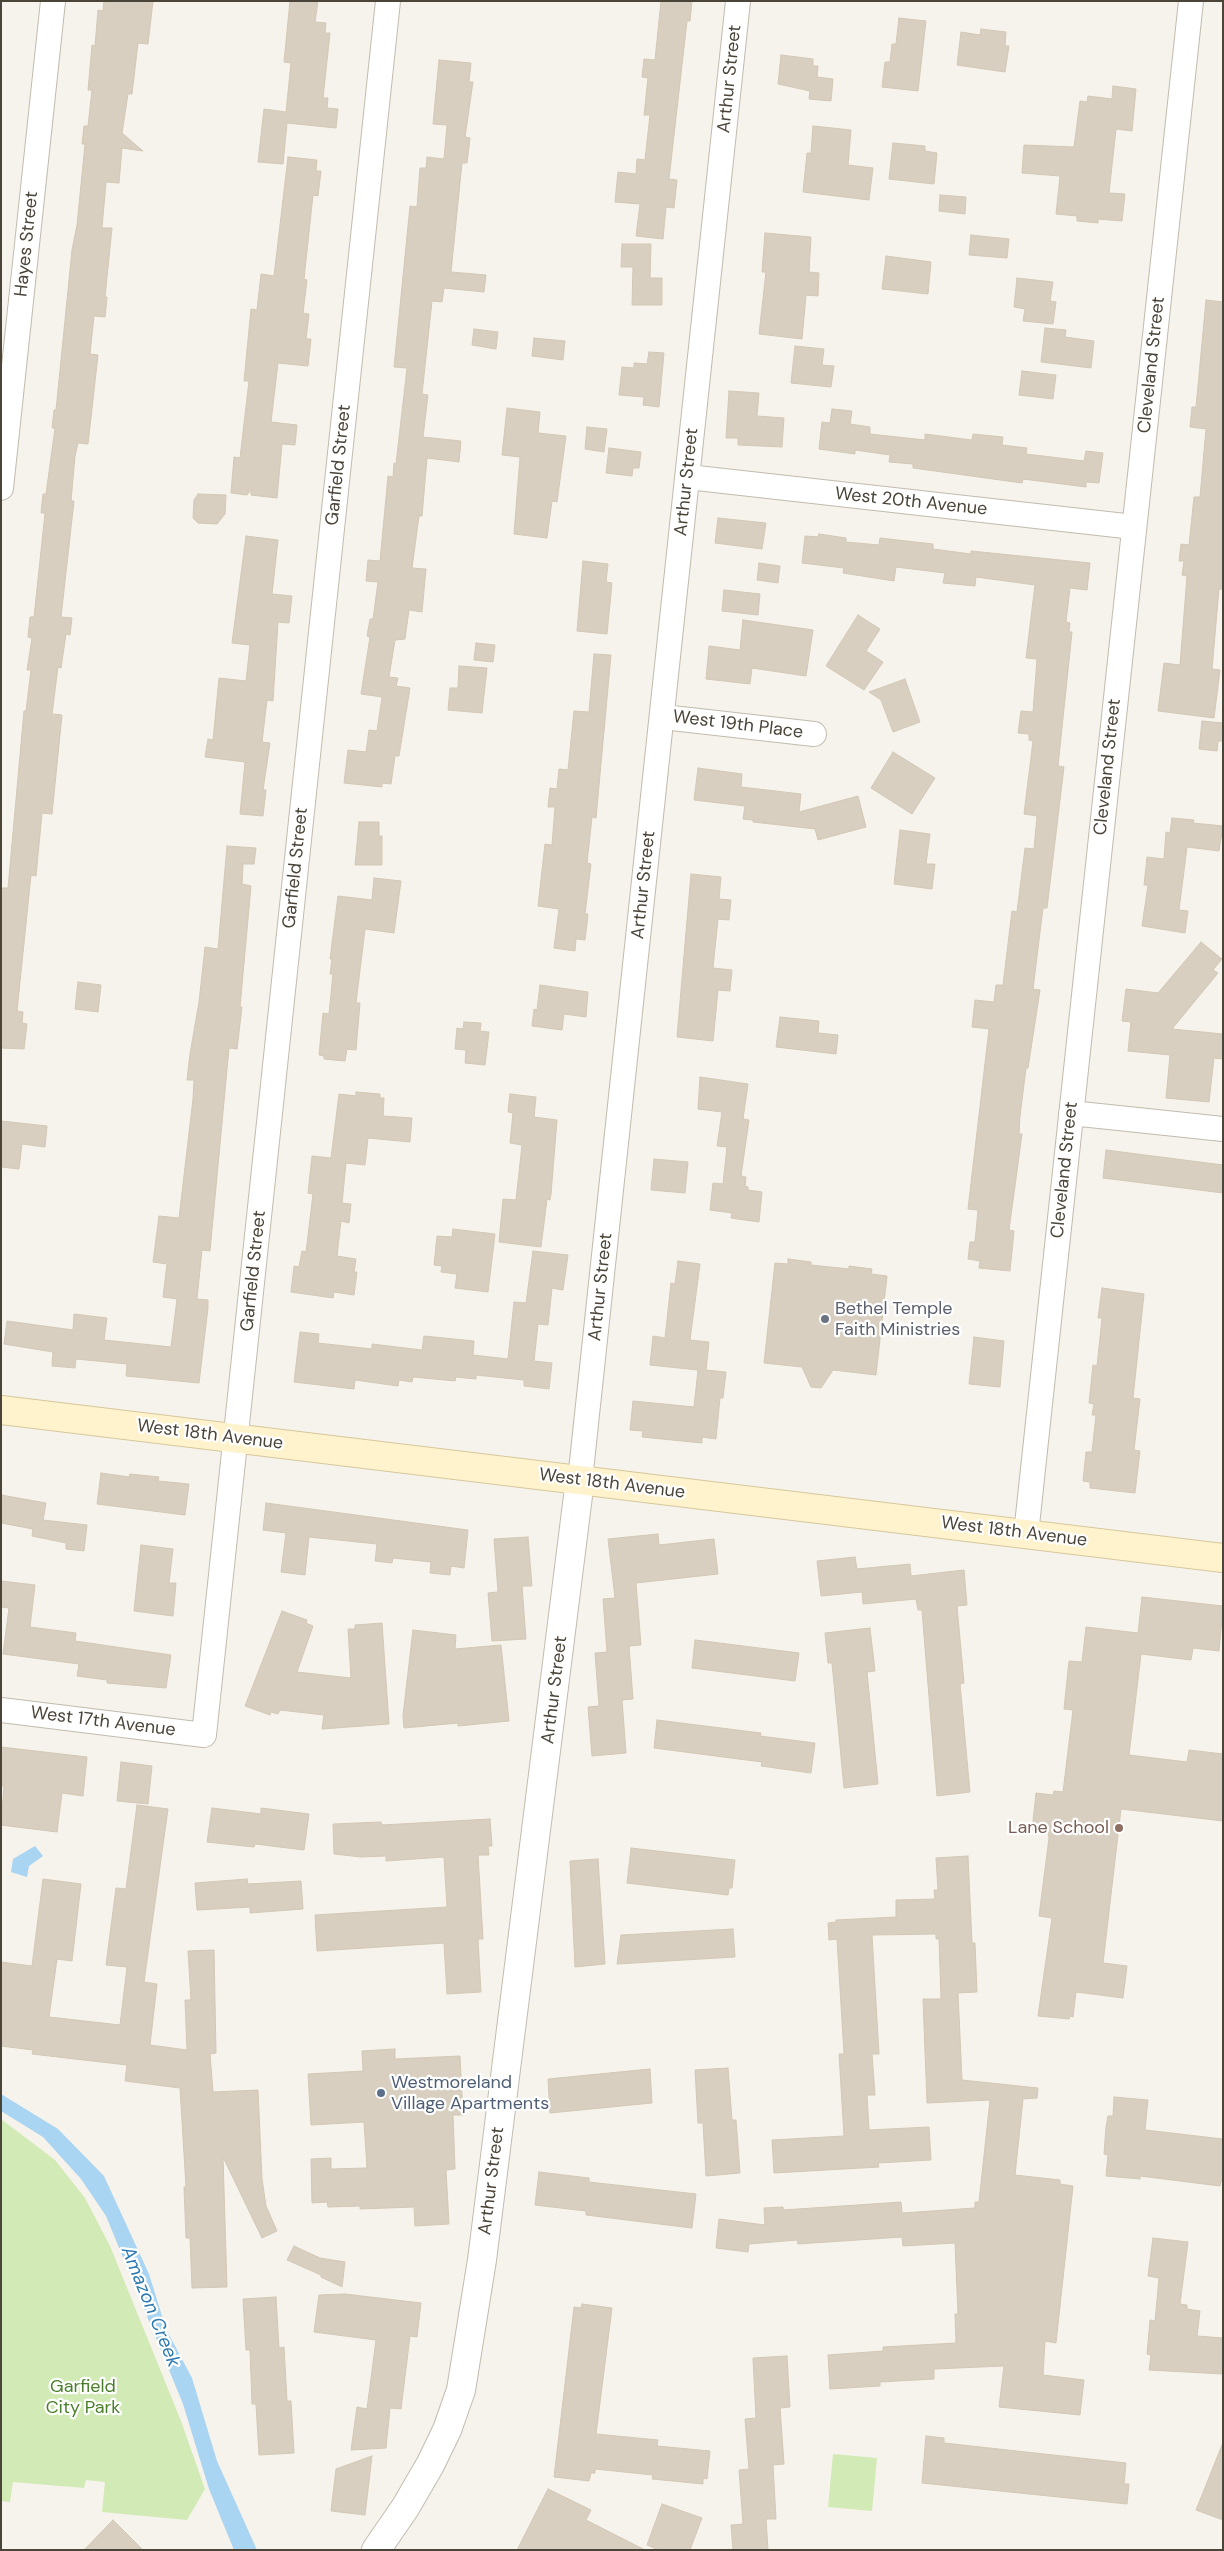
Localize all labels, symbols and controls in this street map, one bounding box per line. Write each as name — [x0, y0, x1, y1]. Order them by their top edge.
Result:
street label: Arthur Street — [714, 24, 746, 134]
street label: Hayes Street — [11, 190, 43, 298]
street label: Cleveland Street — [1134, 296, 1170, 434]
street label: Garfield Street — [322, 403, 356, 527]
street label: Arthur Street — [671, 427, 703, 537]
street label: West 20th Avenue — [834, 483, 988, 521]
street label: Cleveland Street — [1090, 698, 1126, 836]
street label: West 19th Place — [672, 706, 804, 744]
street label: Garfield Street — [279, 806, 313, 930]
street label: Arthur Street — [628, 830, 660, 940]
street label: Cleveland Street — [1047, 1101, 1083, 1239]
street label: Garfield Street — [237, 1209, 271, 1333]
street label: Arthur Street — [585, 1232, 617, 1342]
place label: Bethel Temple Faith Ministries — [835, 1298, 960, 1340]
marker: Bethel Temple Faith Ministries — [819, 1313, 831, 1325]
street label: West 18th Avenue — [136, 1415, 284, 1455]
street label: West 18th Avenue — [538, 1464, 686, 1504]
street label: West 18th Avenue — [940, 1512, 1088, 1552]
street label: Arthur Street — [538, 1635, 572, 1745]
street label: West 17th Avenue — [29, 1702, 177, 1742]
place label: Lane School — [1008, 1817, 1109, 1839]
marker: Lane School — [1113, 1822, 1125, 1834]
place label: Westmoreland Village Apartments — [391, 2072, 549, 2114]
marker: Westmoreland Village Apartments — [375, 2087, 387, 2099]
street label: Arthur Street — [475, 2126, 509, 2236]
water label: Amazon Creek — [115, 2243, 185, 2371]
park label: Garfield City Park — [46, 2376, 120, 2418]

